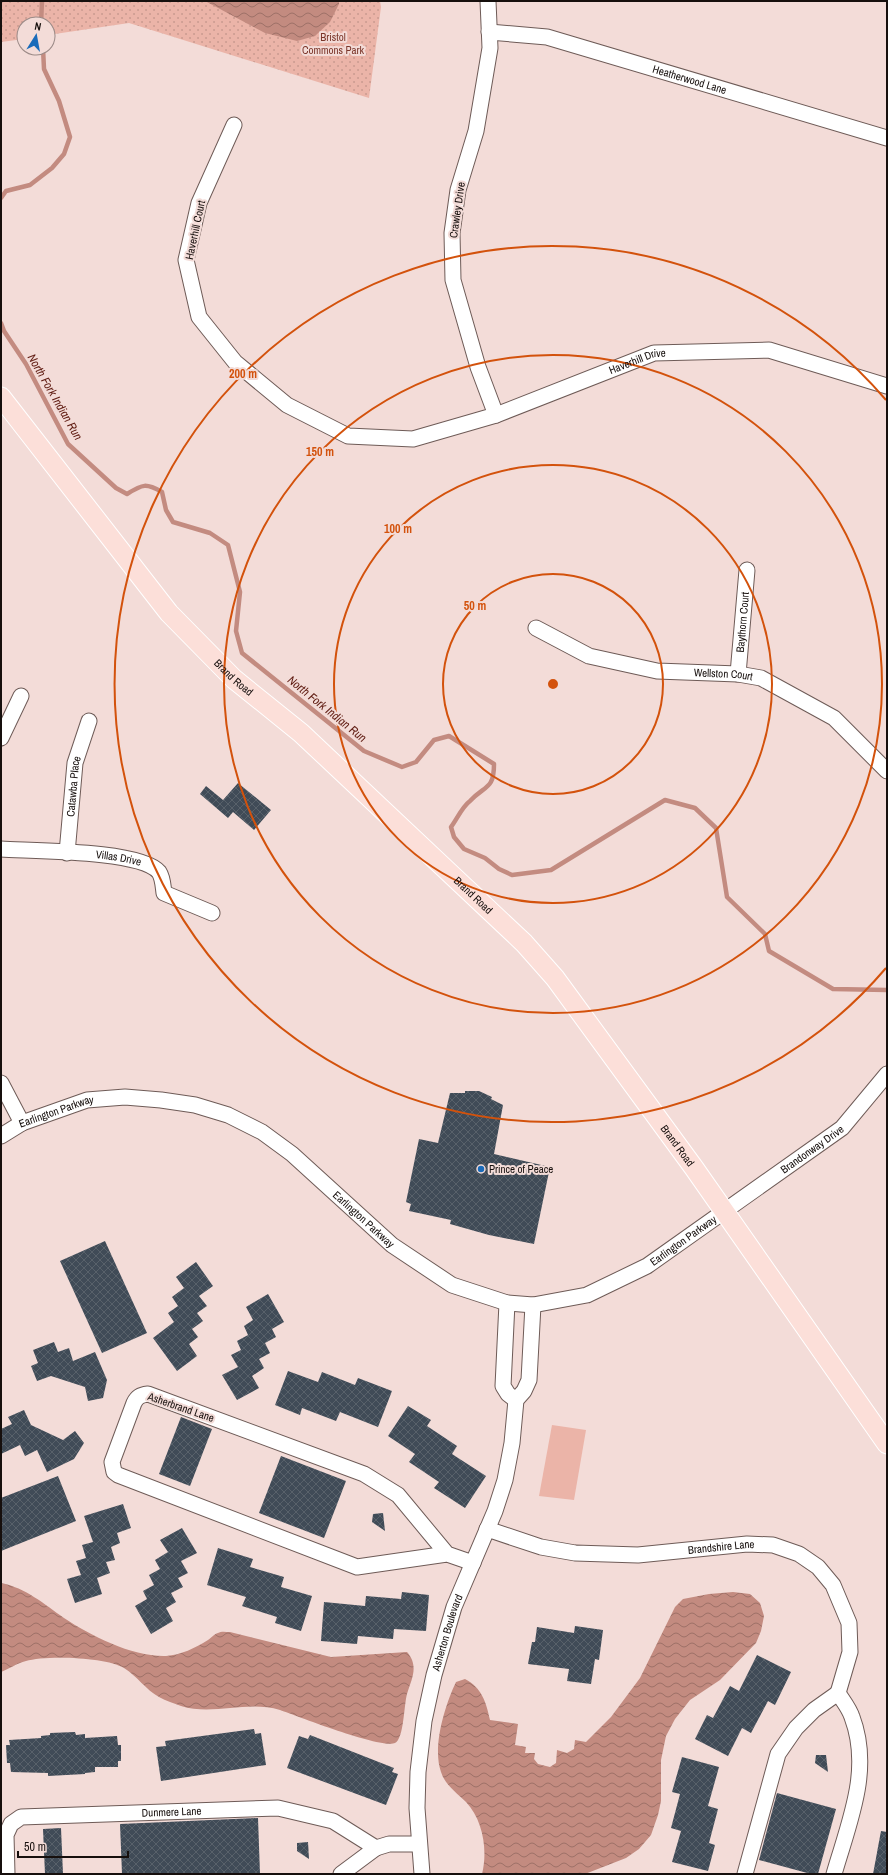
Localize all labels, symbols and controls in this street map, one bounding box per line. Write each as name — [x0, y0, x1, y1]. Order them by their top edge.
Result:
north arrow — [16, 16, 56, 56]
text: N — [33, 19, 42, 34]
park label: Bristol Commons Park — [302, 30, 365, 57]
street label: Heatherwood Lane — [651, 62, 728, 97]
street label: Crawley Drive — [446, 181, 468, 239]
street label: Haverhill Court — [182, 199, 208, 261]
street label: Haverhill Drive — [607, 346, 666, 377]
water label: North Fork Indian Run — [24, 351, 86, 443]
text: 200 m — [229, 366, 257, 382]
text: 150 m — [306, 444, 334, 460]
text: 100 m — [384, 521, 412, 537]
street label: Baythorn Court — [733, 591, 752, 653]
text: 50 m — [464, 598, 486, 614]
street label: Brand Road — [211, 656, 256, 699]
street label: Wellston Court — [694, 665, 754, 684]
water label: North Fork Indian Run — [284, 672, 370, 746]
centre of rings — [546, 677, 560, 691]
street label: Catawba Place — [63, 754, 84, 817]
street label: Villas Drive — [95, 847, 143, 869]
street label: Brand Road — [451, 874, 496, 917]
street label: Earlington Parkway — [17, 1092, 95, 1131]
street label: Brand Road — [658, 1122, 697, 1169]
street label: Brandonway Drive — [778, 1122, 846, 1176]
place label: Prince of Peace — [489, 1162, 553, 1176]
marker: Prince of Peace — [476, 1164, 486, 1174]
street label: Earlington Parkway — [330, 1188, 398, 1251]
street label: Earlington Parkway — [647, 1212, 720, 1269]
street label: Asherbrand Lane — [145, 1389, 216, 1425]
street label: Brandshire Lane — [687, 1537, 755, 1557]
street label: Asherton Boulevard — [428, 1592, 466, 1673]
street label: Dunmere Lane — [141, 1804, 202, 1820]
scale bar — [18, 1833, 128, 1859]
text: 50 m — [24, 1839, 46, 1855]

